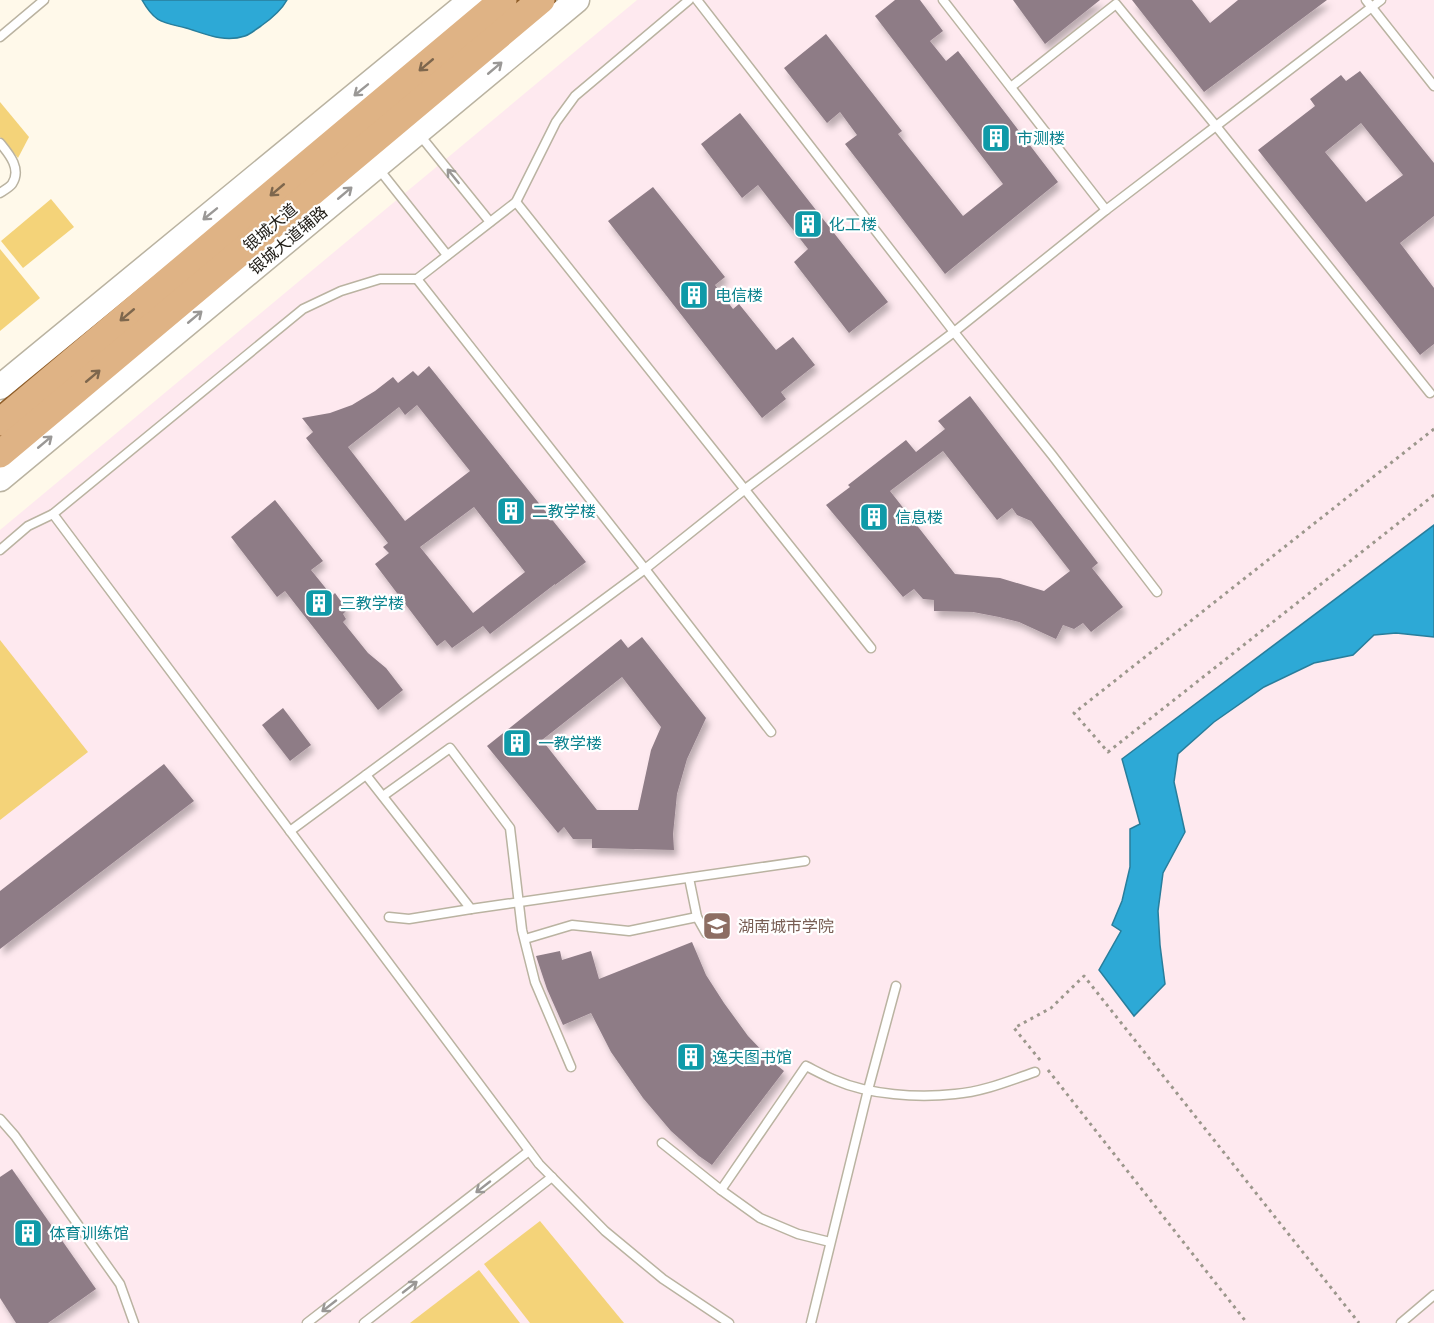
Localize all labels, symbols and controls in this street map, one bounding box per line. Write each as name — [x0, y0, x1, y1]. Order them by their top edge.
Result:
one-way arrow — [418, 58, 434, 71]
one-way arrow — [487, 61, 502, 75]
one-way arrow — [353, 84, 369, 97]
building icon: 市测楼 — [980, 122, 1012, 154]
place label: 市测楼 — [1017, 128, 1065, 150]
one-way arrow — [447, 168, 460, 184]
one-way arrow — [270, 183, 285, 197]
one-way arrow — [337, 186, 353, 199]
street label: 银城大道 — [239, 199, 302, 257]
street label: 银城大道辅路 — [245, 201, 332, 280]
one-way arrow — [203, 208, 219, 221]
building icon: 化工楼 — [792, 208, 824, 240]
place label: 化工楼 — [829, 214, 877, 236]
building icon: 电信楼 — [678, 279, 710, 311]
place label: 电信楼 — [715, 285, 763, 307]
one-way arrow — [119, 309, 135, 322]
one-way arrow — [187, 311, 203, 324]
one-way arrow — [85, 369, 100, 383]
one-way arrow — [37, 435, 52, 449]
building icon: 二教学楼 — [495, 495, 527, 527]
place label: 二教学楼 — [532, 501, 596, 523]
building icon: 信息楼 — [858, 501, 890, 533]
place label: 信息楼 — [895, 507, 943, 529]
building icon: 三教学楼 — [303, 587, 335, 619]
place label: 三教学楼 — [340, 593, 404, 615]
building icon: 一教学楼 — [501, 727, 533, 759]
place label: 一教学楼 — [538, 733, 602, 755]
school or university icon: 湖南城市学院 — [701, 910, 733, 942]
place label: 湖南城市学院 — [738, 916, 834, 938]
building icon: 逸夫图书馆 — [675, 1041, 707, 1073]
place label: 逸夫图书馆 — [712, 1047, 792, 1069]
one-way arrow — [475, 1180, 491, 1193]
building icon: 体育训练馆 — [12, 1217, 44, 1249]
place label: 体育训练馆 — [49, 1223, 129, 1245]
one-way arrow — [402, 1281, 418, 1294]
one-way arrow — [321, 1300, 337, 1313]

